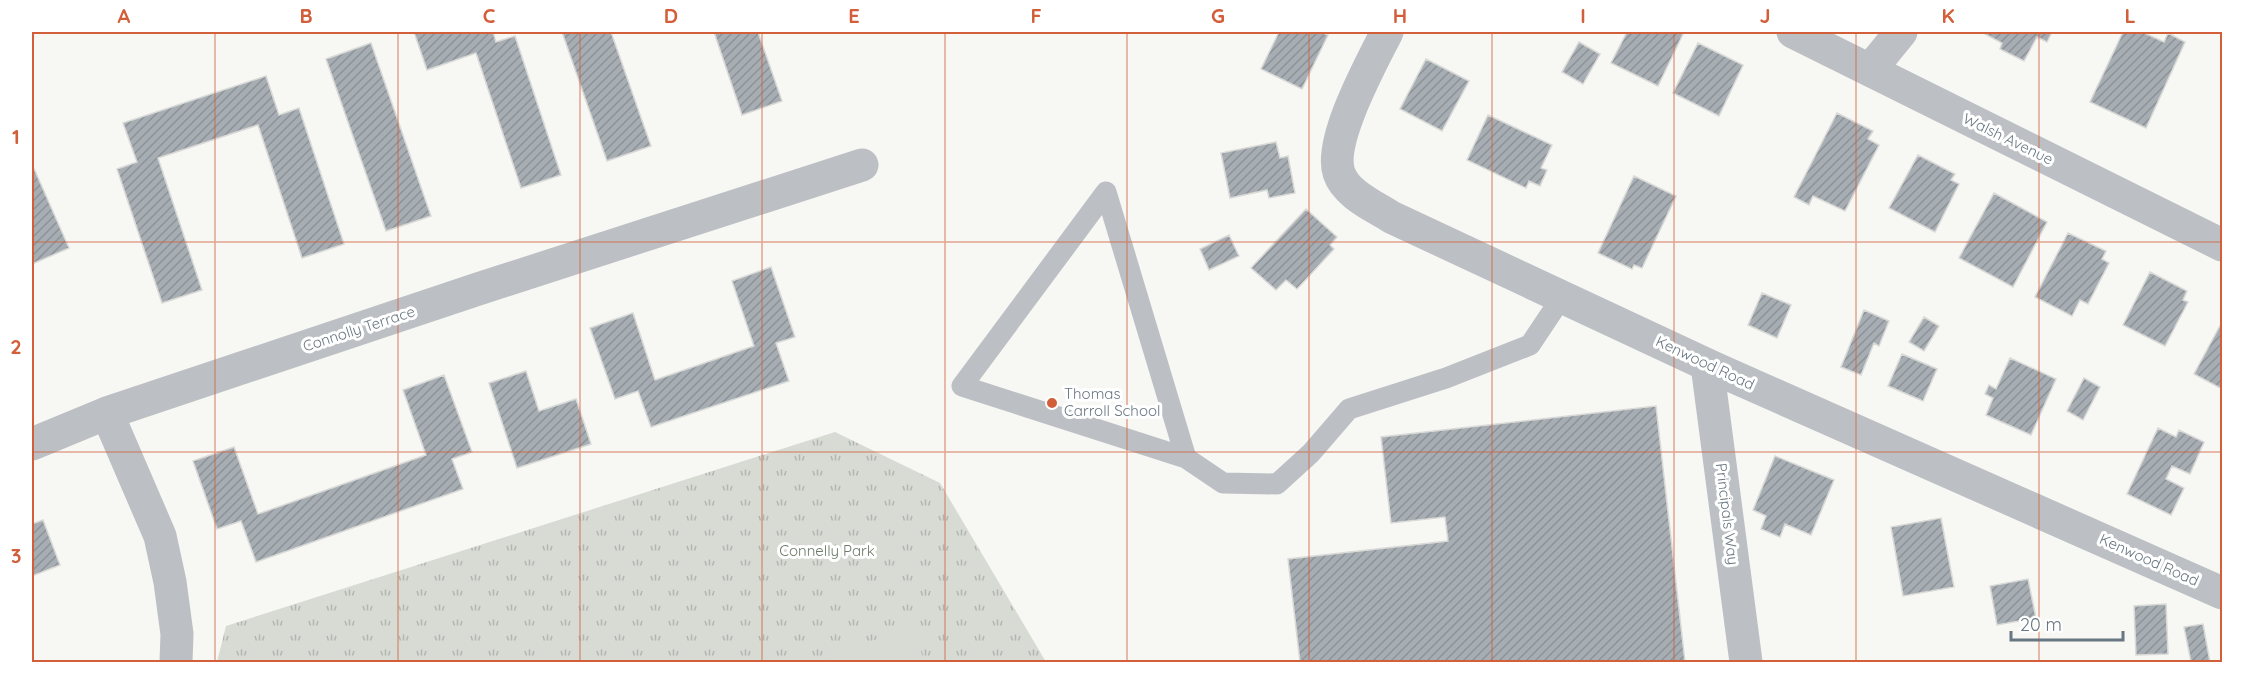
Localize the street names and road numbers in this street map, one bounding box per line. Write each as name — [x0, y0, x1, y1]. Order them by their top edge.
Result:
street label: Walsh Avenue — [1960, 109, 2056, 169]
street label: Connolly Terrace — [300, 301, 417, 356]
street label: Kenwood Road — [1653, 331, 1758, 394]
street label: Principals Way — [1712, 462, 1743, 566]
street label: Kenwood Road — [2097, 529, 2202, 590]

